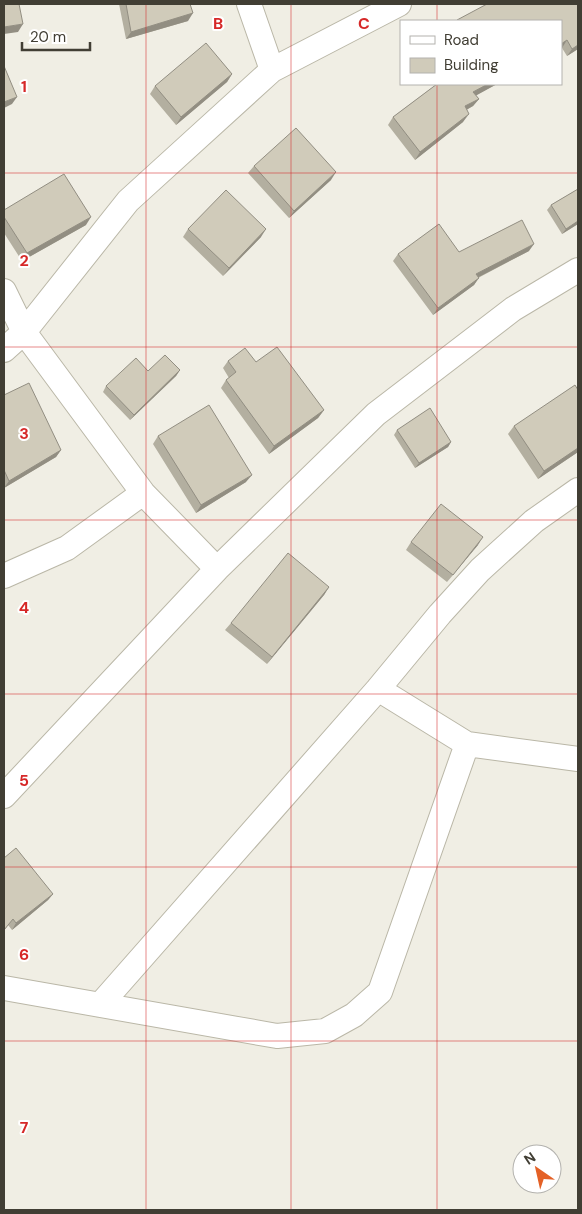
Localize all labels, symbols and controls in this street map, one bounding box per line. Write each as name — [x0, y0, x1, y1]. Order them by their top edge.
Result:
text: B — [213, 13, 223, 34]
text: C — [358, 13, 370, 34]
scale bar — [22, 20, 90, 52]
legend — [400, 20, 562, 85]
text: 20 m — [30, 27, 66, 47]
text: Road — [444, 30, 479, 50]
text: Building — [444, 55, 499, 75]
text: 1 — [21, 76, 27, 97]
text: 2 — [19, 250, 29, 271]
text: 3 — [19, 423, 29, 444]
text: 4 — [19, 597, 29, 618]
text: 5 — [19, 770, 29, 791]
text: 6 — [19, 944, 29, 965]
text: 7 — [20, 1117, 29, 1138]
north arrow — [512, 1144, 562, 1194]
text: N — [520, 1148, 539, 1169]

